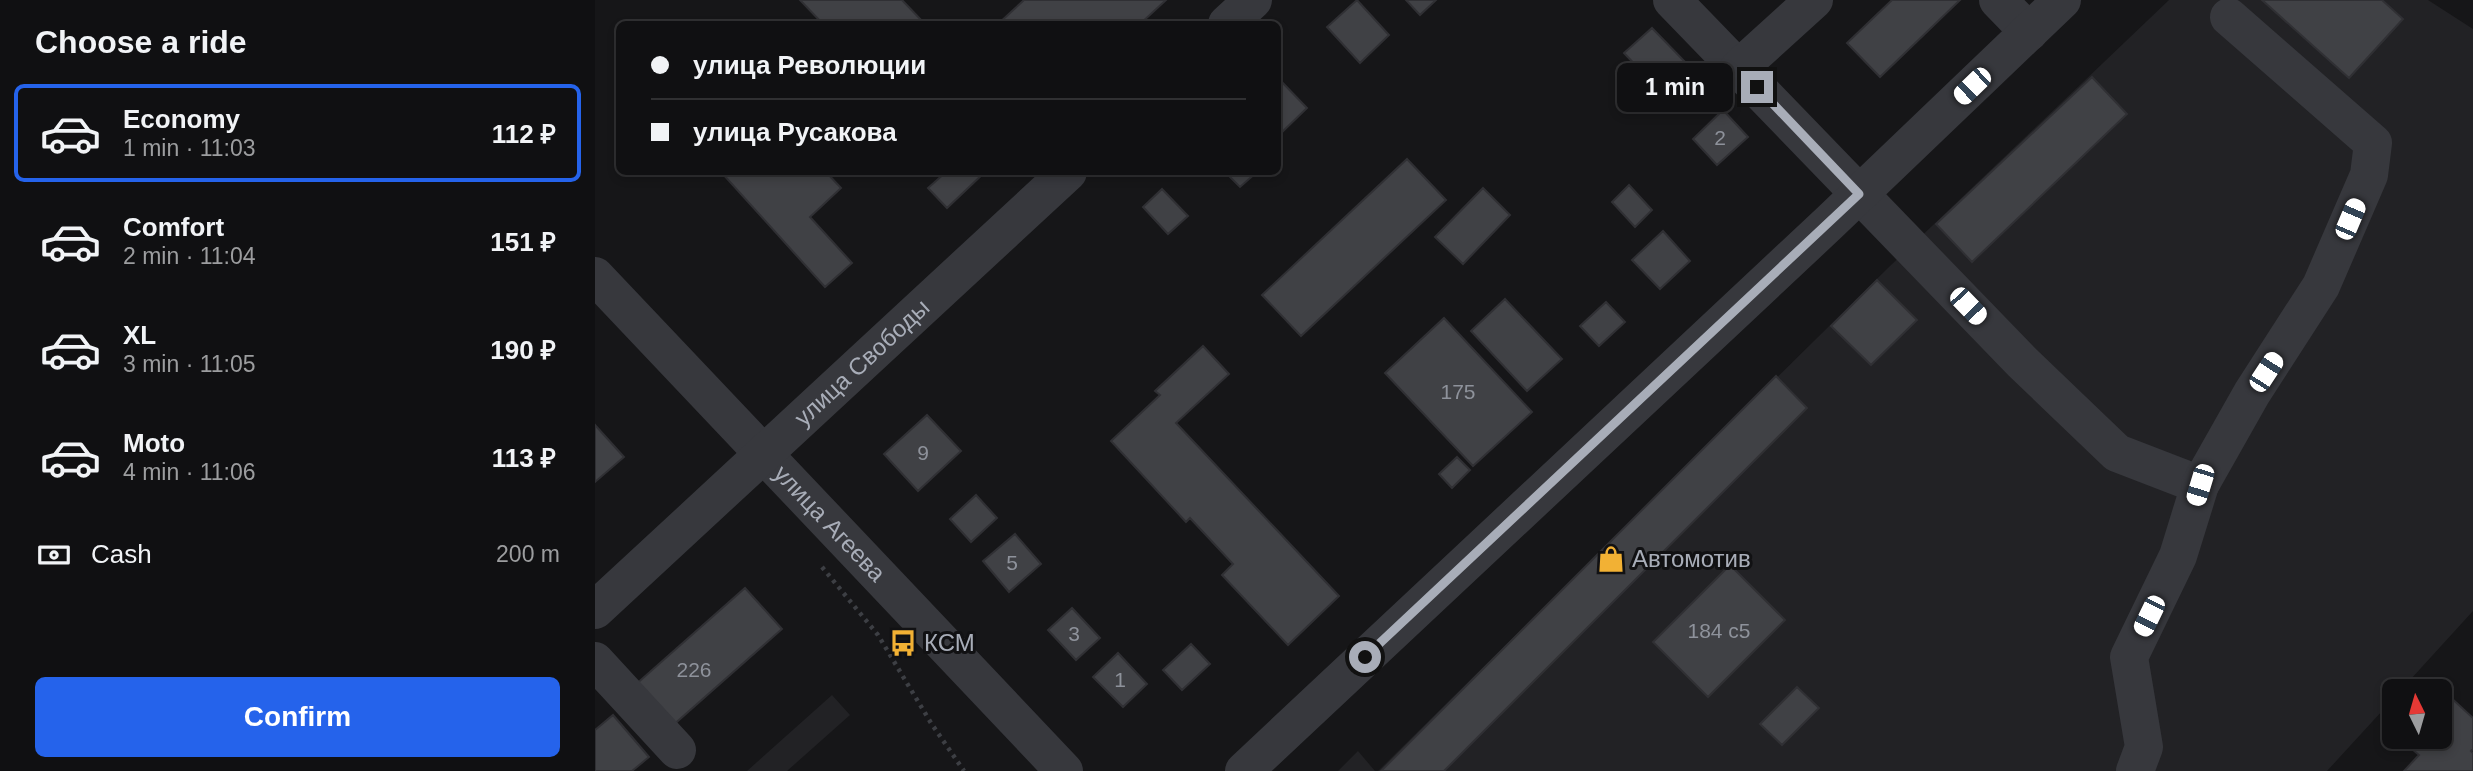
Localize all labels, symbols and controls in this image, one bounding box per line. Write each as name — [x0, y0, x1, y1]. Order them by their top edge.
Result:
text: Choose a ride — [35, 24, 247, 60]
text: улица Революции — [693, 50, 926, 80]
callout: 1 min — [1617, 62, 1733, 112]
car — [1950, 64, 1995, 108]
route end — [1741, 71, 1773, 103]
text: 1 min — [1645, 74, 1705, 100]
icon: car — [39, 102, 102, 165]
text: Economy — [123, 104, 240, 134]
text: улица Русакова — [693, 117, 897, 147]
text: 112 ₽ — [492, 119, 556, 149]
house number: 2 — [1714, 126, 1726, 149]
text: 1 min · 11:03 — [123, 135, 256, 161]
car — [2333, 196, 2368, 242]
icon: car — [39, 210, 102, 273]
text: Comfort — [123, 212, 224, 242]
text: 151 ₽ — [490, 227, 556, 257]
text: 2 min · 11:04 — [123, 243, 256, 269]
car — [1946, 284, 1991, 328]
street label: улица Свободы — [789, 293, 935, 431]
icon: car — [39, 318, 102, 381]
text: XL — [123, 320, 156, 350]
text: 190 ₽ — [490, 335, 556, 365]
car — [2246, 349, 2287, 395]
text: 3 min · 11:05 — [123, 351, 256, 377]
house number: 175 — [1440, 380, 1476, 403]
icon: car — [39, 426, 102, 489]
text: Moto — [123, 428, 185, 458]
house number: 9 — [917, 441, 929, 464]
text: 113 ₽ — [492, 443, 556, 473]
text: 4 min · 11:06 — [123, 459, 256, 485]
street label: улица Агеева — [769, 460, 892, 587]
car — [2184, 462, 2217, 508]
icon: cash — [35, 536, 73, 574]
text: Cash — [91, 539, 152, 569]
text: 200 m — [496, 541, 560, 567]
shop icon: Автомотив — [1596, 544, 1626, 574]
place label: Автомотив — [1632, 545, 1751, 572]
house number: 5 — [1006, 551, 1018, 574]
car — [2131, 593, 2168, 639]
house number: 184 с5 — [1687, 619, 1751, 642]
house number: 3 — [1068, 622, 1080, 645]
bus stop icon: КСМ — [888, 628, 918, 658]
place label: КСМ — [924, 629, 975, 656]
route start — [1349, 641, 1381, 673]
house number: 226 — [676, 658, 712, 681]
house number: 1 — [1114, 668, 1126, 691]
button: Confirm — [35, 677, 560, 757]
north arrow — [2382, 679, 2452, 749]
map controls — [2382, 679, 2452, 749]

